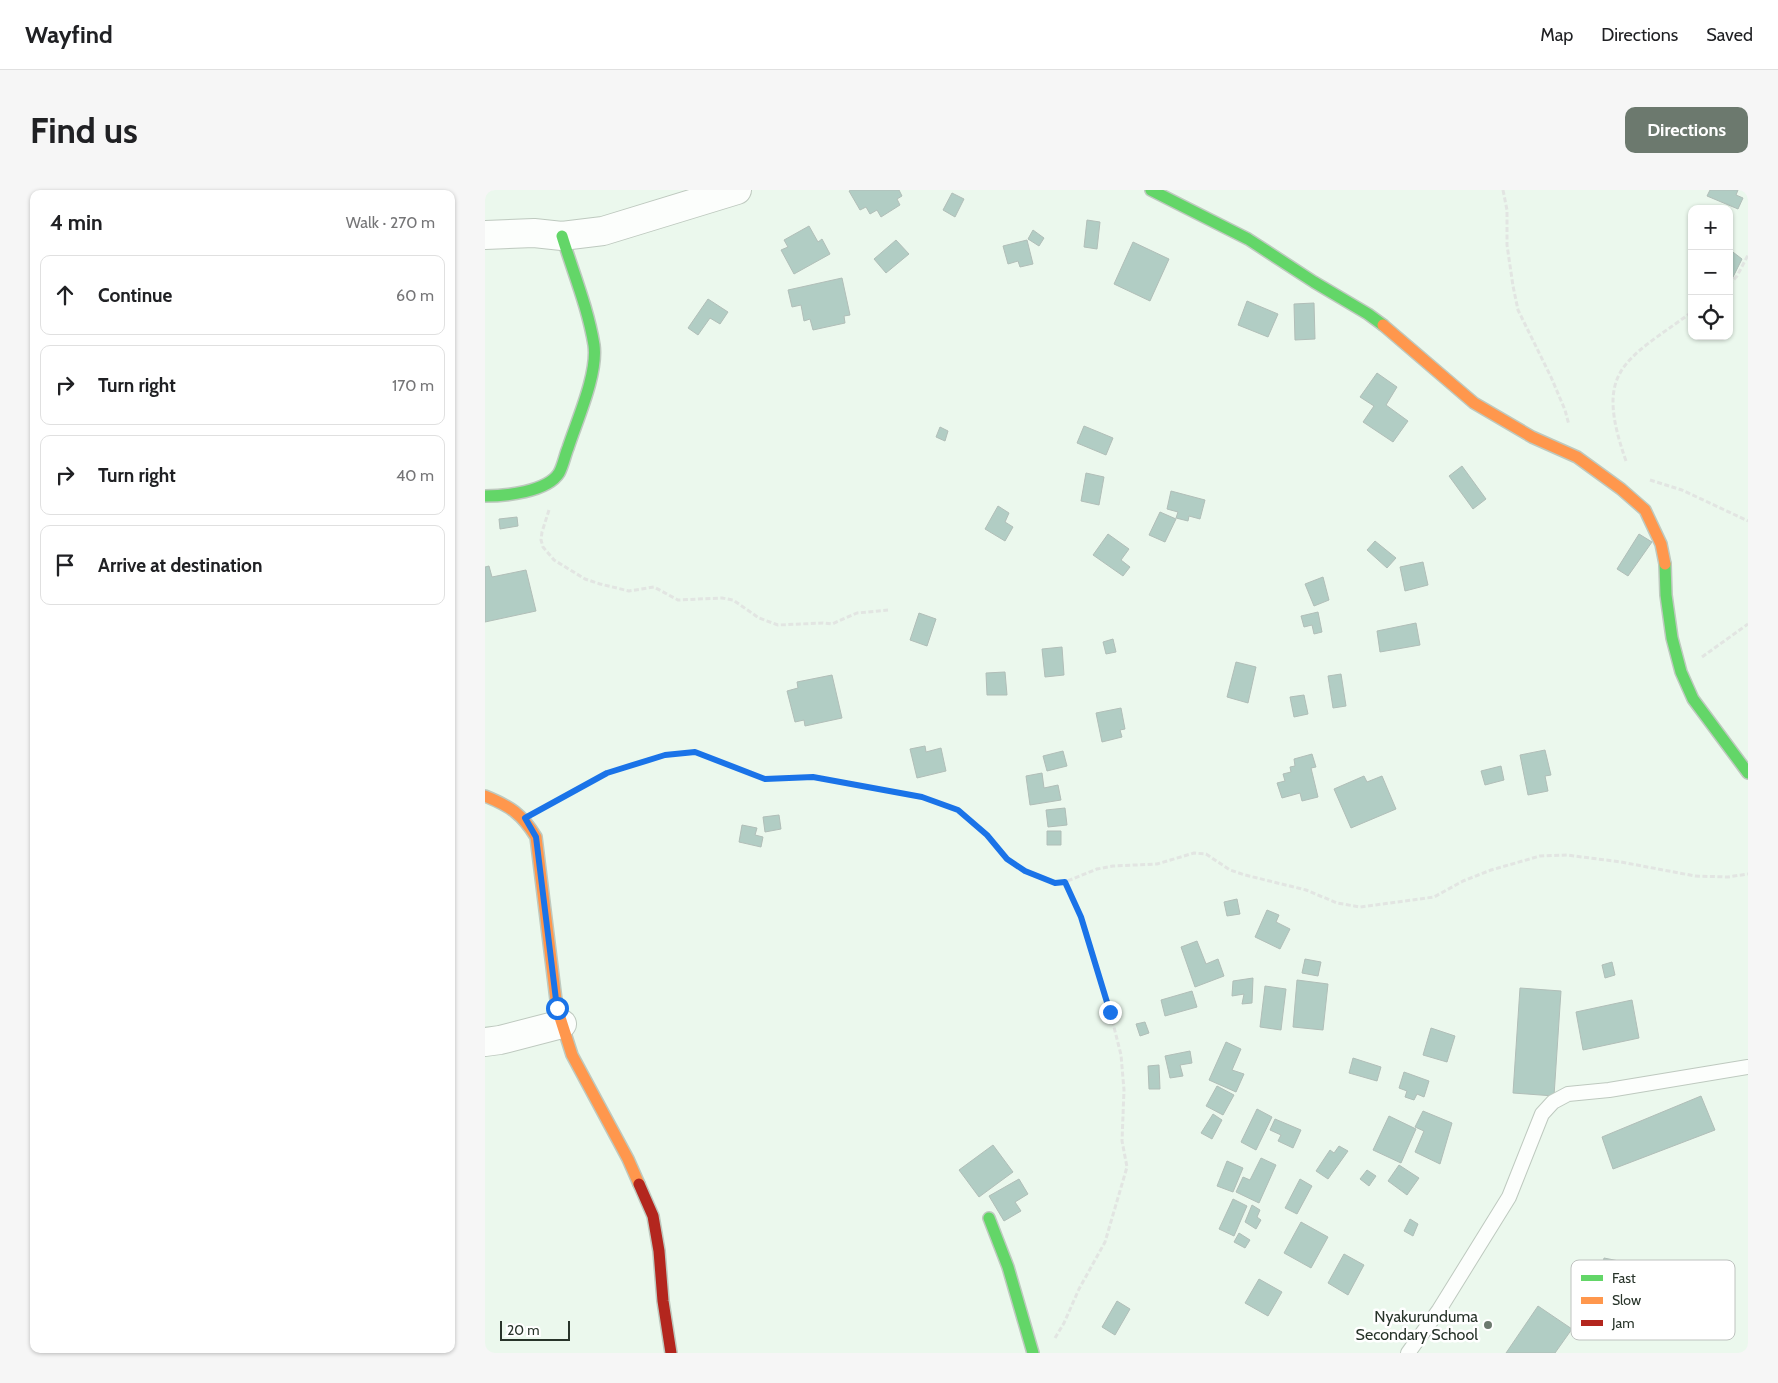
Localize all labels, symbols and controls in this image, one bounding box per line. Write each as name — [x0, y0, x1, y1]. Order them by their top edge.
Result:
text: Wayfind — [25, 20, 113, 49]
text: Map — [1540, 24, 1573, 46]
text: Directions — [1601, 24, 1678, 46]
text: Saved — [1706, 24, 1753, 46]
button: Directions — [1625, 107, 1748, 153]
text: Find us — [30, 109, 138, 152]
map controls — [1688, 205, 1733, 340]
button: + — [1688, 205, 1733, 250]
text: 4 min — [50, 210, 103, 235]
text: Walk · 270 m — [346, 213, 435, 232]
button: − — [1688, 250, 1733, 295]
icon: ahead — [51, 281, 79, 309]
text: Continue — [98, 284, 172, 307]
text: 60 m — [396, 286, 434, 305]
button: locate — [1688, 295, 1733, 340]
icon: right — [51, 371, 79, 399]
text: Turn right — [98, 374, 176, 397]
text: 170 m — [392, 376, 434, 395]
icon: right — [51, 461, 79, 489]
text: Turn right — [98, 464, 176, 487]
text: 40 m — [396, 466, 434, 485]
icon: arrive — [51, 551, 79, 579]
text: Arrive at destination — [98, 554, 262, 577]
route start — [546, 997, 569, 1020]
route end — [1099, 1001, 1122, 1024]
legend — [1571, 1260, 1735, 1340]
text: Fast — [1612, 1269, 1636, 1287]
text: Slow — [1612, 1291, 1641, 1309]
place label: Nyakurunduma Secondary School — [1356, 1307, 1478, 1344]
text: Jam — [1611, 1314, 1634, 1332]
scale bar — [500, 1318, 570, 1341]
marker: Nyakurunduma Secondary School — [1482, 1319, 1494, 1331]
text: 20 m — [507, 1321, 540, 1339]

